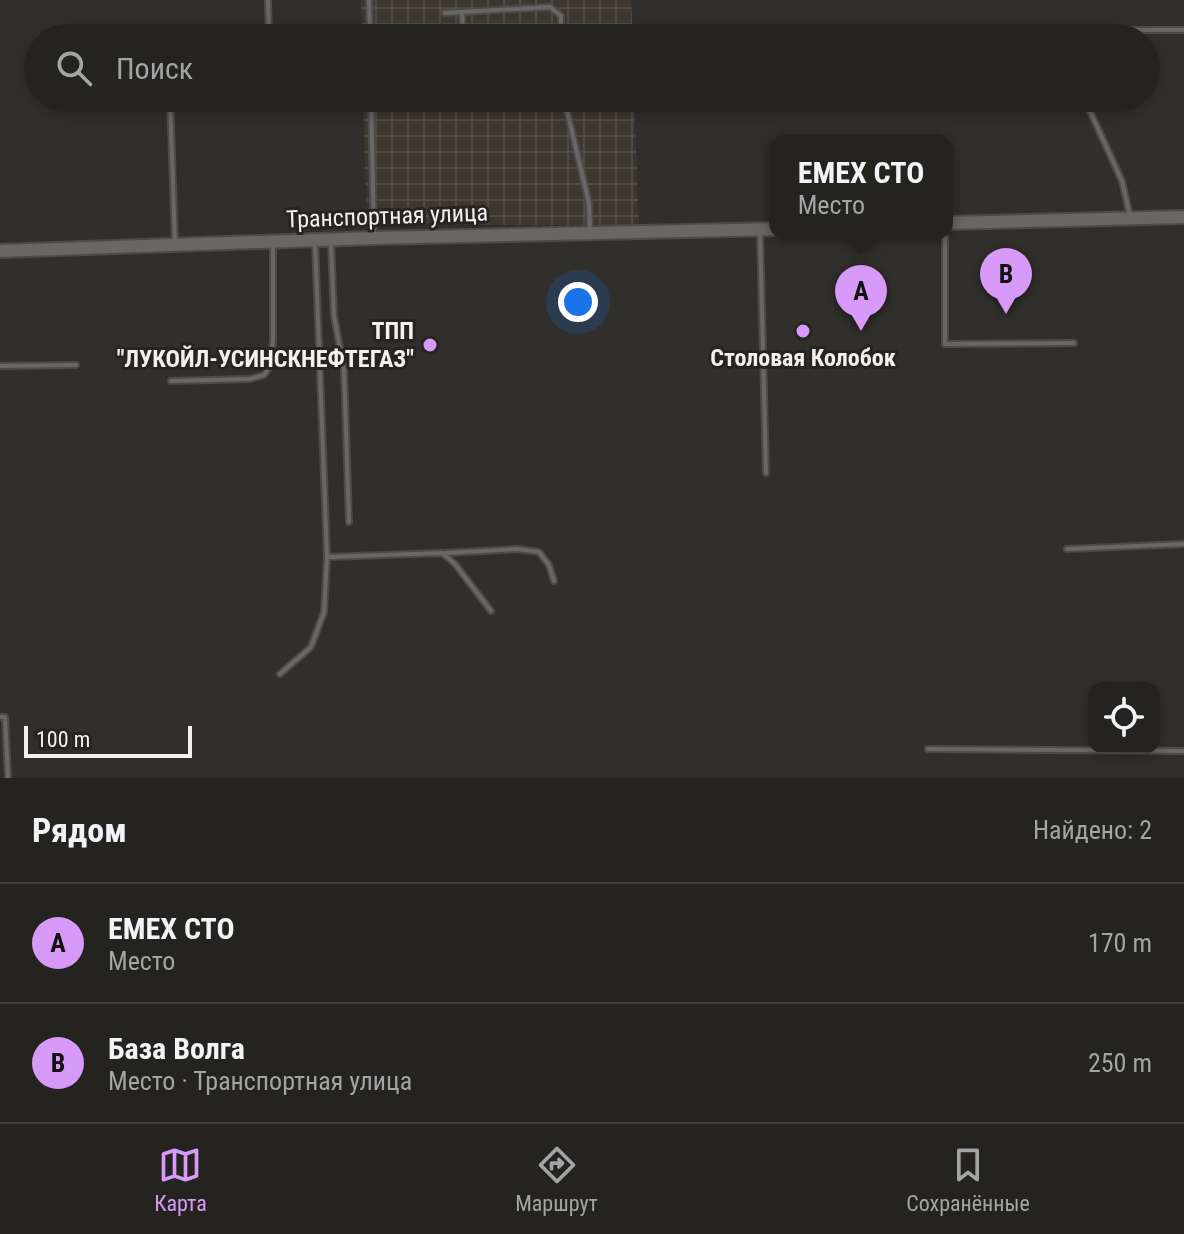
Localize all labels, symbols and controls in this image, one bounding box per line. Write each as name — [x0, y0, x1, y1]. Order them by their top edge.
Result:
search box — [24, 24, 1160, 112]
icon: search — [52, 46, 96, 90]
text: Поиск — [116, 51, 193, 86]
popup — [769, 135, 953, 239]
text: EMEX СТО — [798, 155, 924, 190]
text: Место — [798, 190, 865, 220]
street label: Транспортная улица — [286, 198, 488, 234]
pin: B — [980, 248, 1032, 314]
pin: A — [835, 265, 887, 331]
your location — [558, 282, 598, 322]
place label: ТПП "ЛУКОЙЛ-УСИНСКНЕФТЕГАЗ" — [117, 317, 414, 373]
marker: Столовая Колобок — [794, 322, 812, 340]
marker: ТПП "ЛУКОЙЛ-УСИНСКНЕФТЕГАЗ" — [421, 336, 439, 354]
place label: Столовая Колобок — [710, 344, 896, 372]
map controls — [1088, 682, 1160, 754]
button: locate — [1088, 682, 1160, 754]
scale bar — [24, 722, 192, 758]
text: 100 m — [36, 727, 90, 752]
text: Рядом — [32, 810, 127, 850]
text: Найдено: 2 — [1033, 815, 1152, 845]
text: EMEX СТО — [108, 911, 235, 946]
text: A — [50, 928, 66, 958]
text: 170 m — [1088, 928, 1152, 958]
text: Место — [108, 946, 175, 976]
text: База Волга — [108, 1031, 245, 1066]
text: B — [51, 1048, 65, 1078]
text: 250 m — [1088, 1048, 1152, 1078]
text: Место · Транспортная улица — [108, 1066, 412, 1096]
tab: Карта — [154, 1143, 207, 1216]
tab: Маршрут — [515, 1143, 598, 1216]
tab: Сохранённые — [906, 1143, 1030, 1216]

